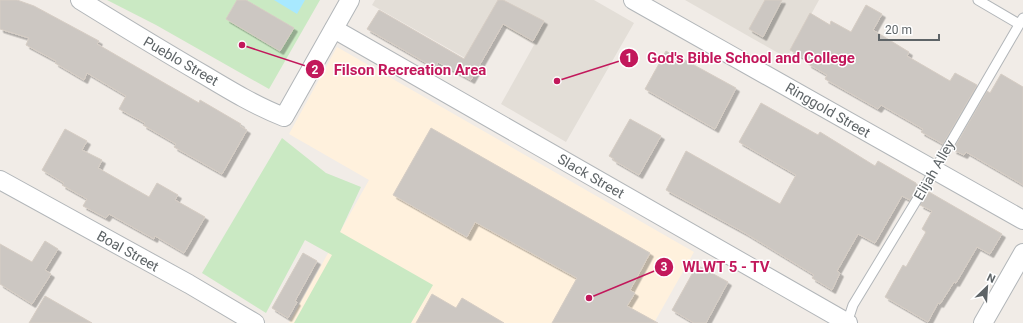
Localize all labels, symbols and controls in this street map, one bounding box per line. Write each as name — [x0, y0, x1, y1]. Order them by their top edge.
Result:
scale bar — [879, 16, 939, 42]
text: 20 m — [885, 23, 912, 37]
street label: Pueblo Street — [141, 33, 222, 89]
callout: God's Bible School and College — [619, 45, 863, 72]
text: God's Bible School and College — [647, 49, 855, 67]
text: 1 — [626, 51, 632, 65]
callout: Filson Recreation Area — [305, 56, 494, 83]
text: Filson Recreation Area — [334, 61, 486, 79]
text: 2 — [312, 63, 319, 77]
street label: Ringgold Street — [783, 79, 874, 141]
street label: Elijah Alley — [910, 137, 958, 203]
street label: Slack Street — [555, 151, 627, 202]
street label: Boal Street — [94, 227, 162, 275]
callout: WLWT 5 - TV — [654, 254, 777, 281]
text: WLWT 5 - TV — [682, 258, 770, 276]
text: 3 — [661, 260, 668, 274]
north arrow — [967, 267, 1007, 307]
text: N — [985, 271, 997, 286]

